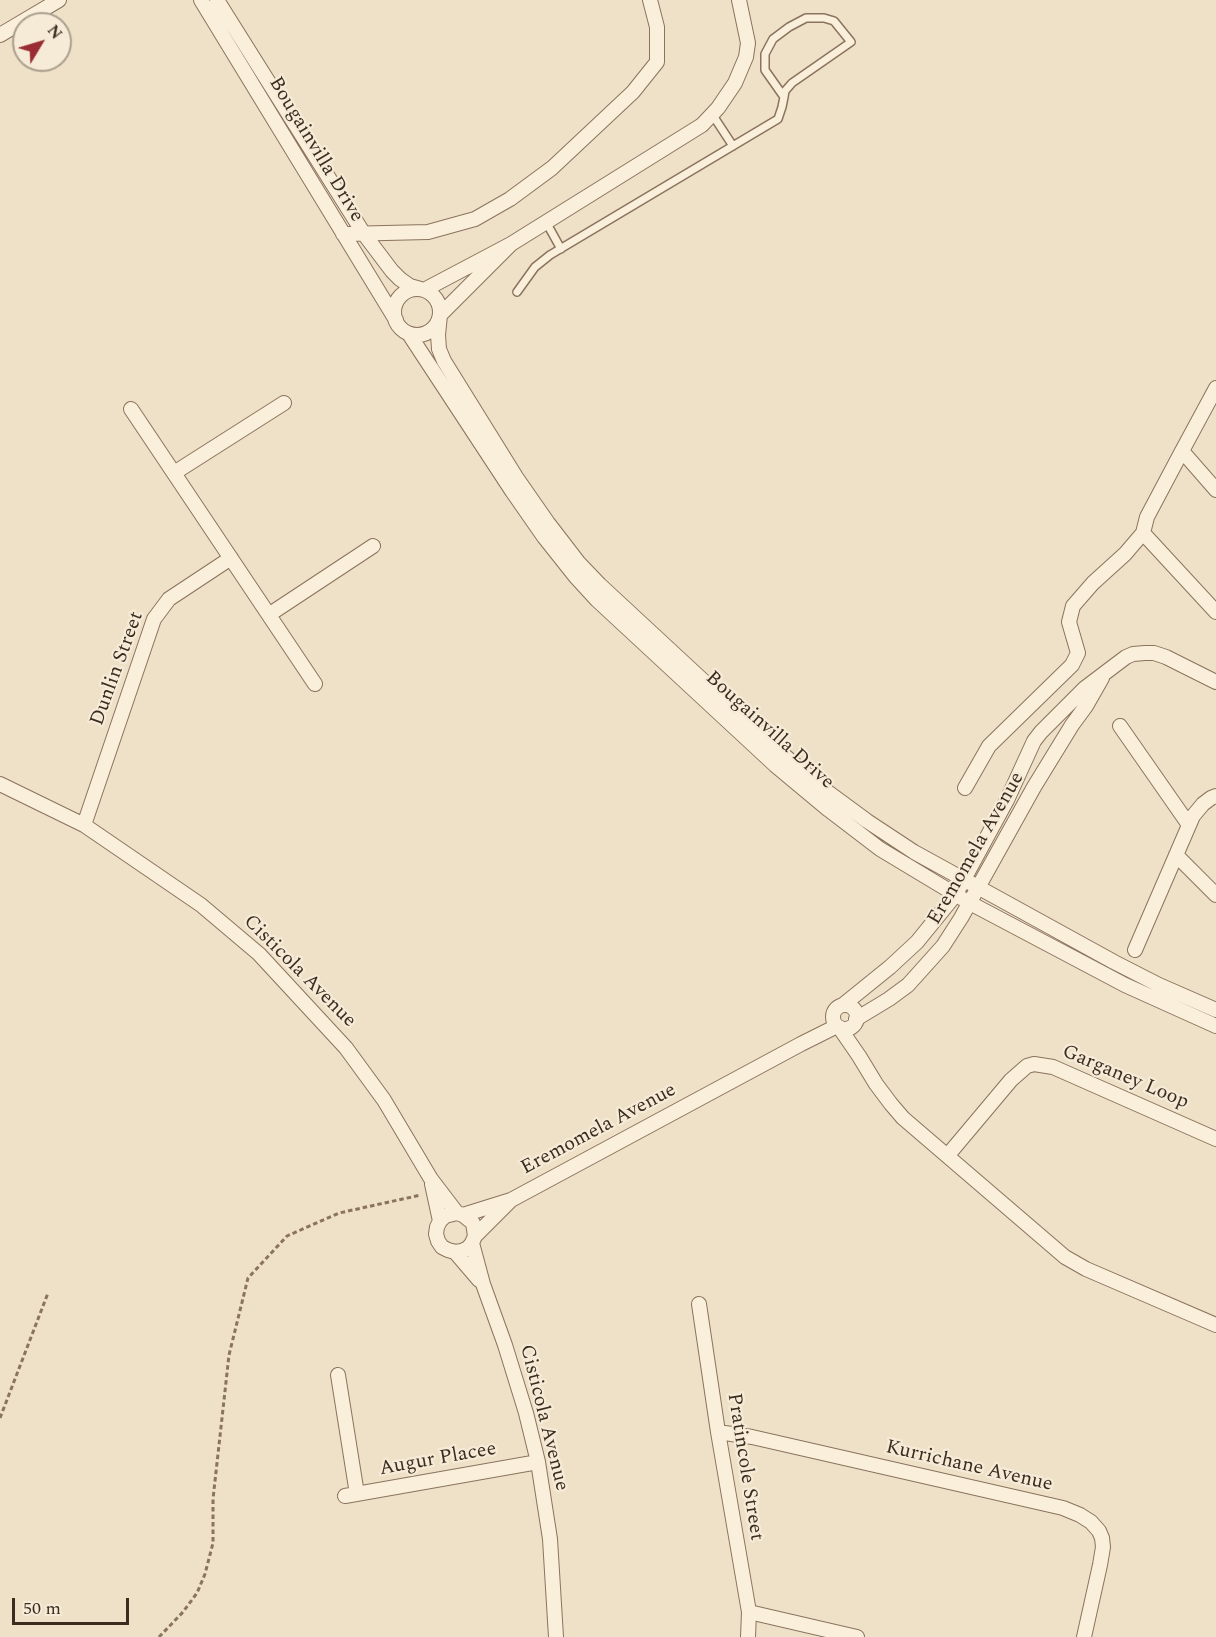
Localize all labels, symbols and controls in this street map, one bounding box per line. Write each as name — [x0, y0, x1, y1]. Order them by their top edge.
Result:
north arrow — [12, 12, 72, 72]
text: N — [41, 20, 68, 45]
street label: Bougainvilla Drive — [262, 73, 368, 227]
street label: Dunlin Street — [86, 609, 150, 729]
street label: Bougainvilla Drive — [700, 667, 838, 795]
street label: Eremomela Avenue — [924, 768, 1030, 930]
street label: Cisticola Avenue — [238, 911, 360, 1033]
street label: Garganey Loop — [1058, 1041, 1192, 1115]
street label: Eremomela Avenue — [517, 1079, 681, 1181]
street label: Cisticola Avenue — [513, 1343, 573, 1493]
street label: Pratincole Street — [721, 1392, 767, 1542]
street label: Kurrichane Avenue — [883, 1436, 1055, 1498]
street label: Augur Placee — [378, 1438, 498, 1482]
scale bar — [15, 1586, 132, 1624]
text: 50 m — [23, 1595, 61, 1622]

